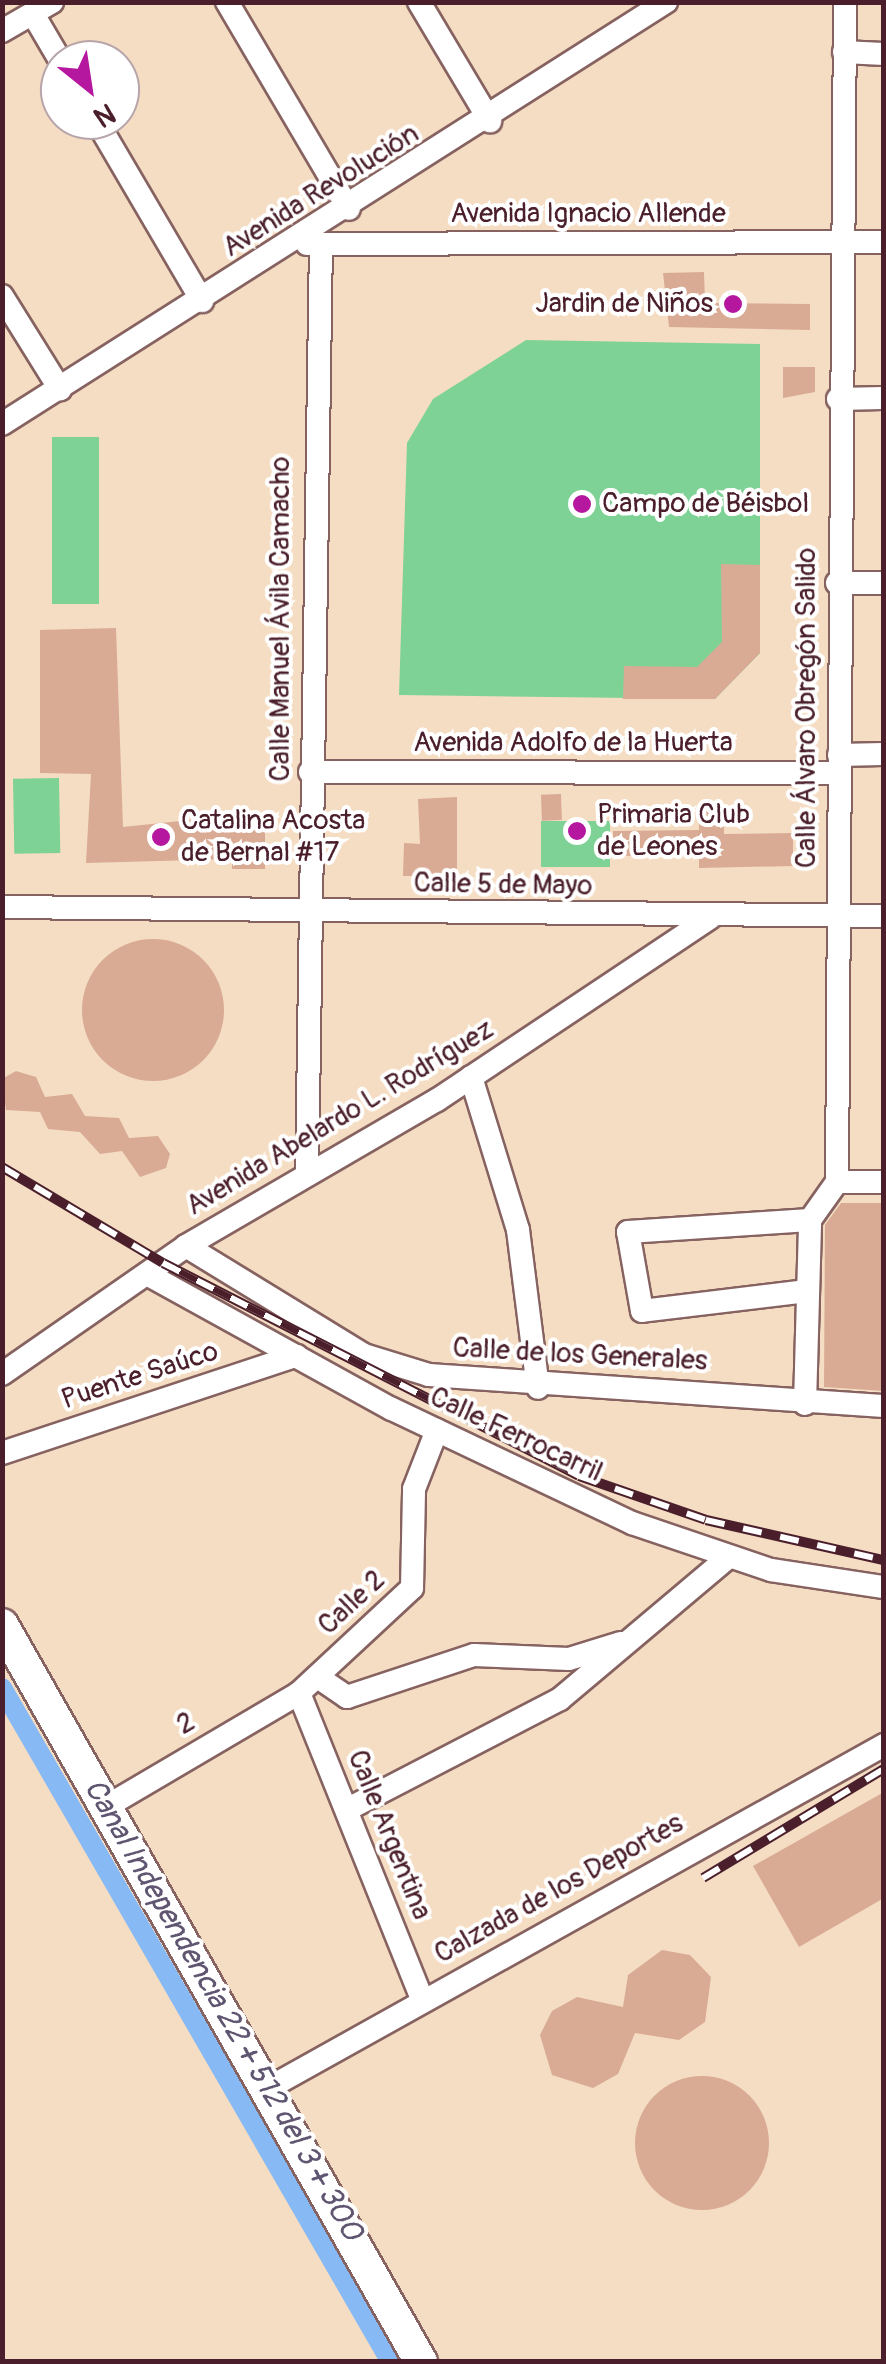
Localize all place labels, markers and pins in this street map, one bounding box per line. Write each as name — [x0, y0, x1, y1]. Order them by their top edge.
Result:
place label: Jardin de Niños — [535, 287, 713, 321]
marker: Jardin de Niños — [722, 293, 744, 315]
place label: Campo de Béisbol — [602, 487, 809, 521]
marker: Campo de Béisbol — [571, 493, 593, 515]
place label: Primaria Club de Leones — [597, 798, 750, 864]
place label: Catalina Acosta de Bernal #17 — [181, 804, 365, 870]
marker: Primaria Club de Leones — [566, 820, 588, 842]
marker: Catalina Acosta de Bernal #17 — [150, 826, 172, 848]

